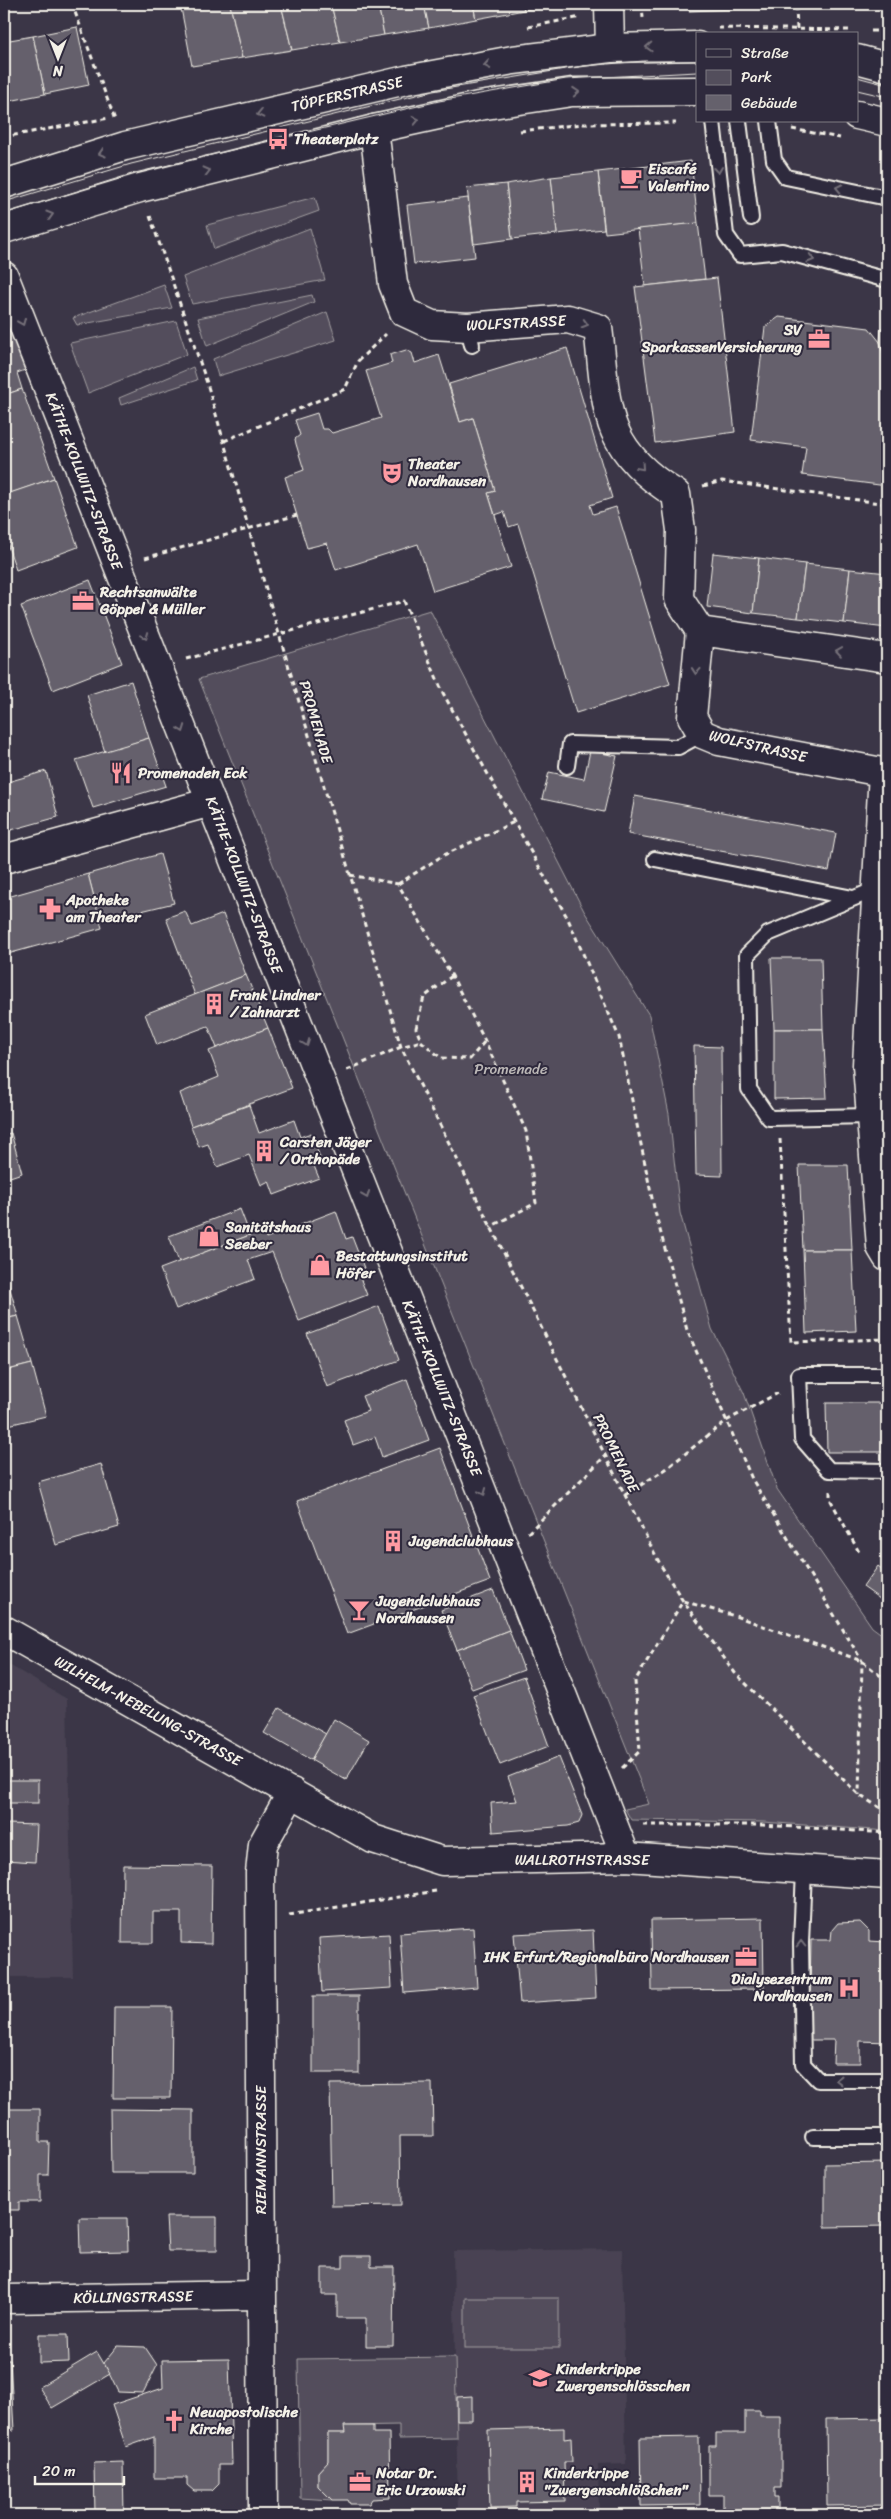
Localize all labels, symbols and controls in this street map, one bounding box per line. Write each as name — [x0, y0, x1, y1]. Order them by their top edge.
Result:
north arrow — [32, 32, 82, 82]
legend — [696, 32, 858, 122]
text: Straße — [741, 40, 789, 66]
one-way arrow — [644, 41, 652, 52]
text: N — [53, 58, 64, 83]
one-way arrow — [483, 59, 492, 69]
text: Park — [741, 64, 772, 90]
street label: TÖPFERSTRASSE — [289, 68, 407, 119]
one-way arrow — [572, 87, 580, 98]
text: Gebäude — [741, 90, 797, 116]
one-way arrow — [255, 108, 264, 119]
one-way arrow — [411, 115, 420, 125]
bus stop icon: Theaterplatz — [265, 126, 291, 152]
place label: Theaterplatz — [294, 126, 379, 152]
one-way arrow — [99, 147, 107, 157]
place label: Eiscafé Valentino — [648, 156, 710, 199]
cafe icon: Eiscafé Valentino — [618, 165, 644, 191]
one-way arrow — [202, 166, 210, 176]
one-way arrow — [712, 166, 723, 174]
one-way arrow — [835, 184, 844, 194]
one-way arrow — [46, 210, 54, 220]
one-way arrow — [807, 253, 815, 263]
street label: WOLFSTRASSE — [466, 307, 568, 339]
one-way arrow — [15, 317, 26, 326]
place label: SV SparkassenVersicherung — [640, 317, 803, 360]
one-way arrow — [581, 318, 590, 329]
office icon: SV SparkassenVersicherung — [806, 326, 832, 352]
street label: KÄTHE-KOLLWITZ-STRASSE — [38, 388, 131, 575]
place label: Theater Nordhausen — [407, 451, 487, 494]
theatre icon: Theater Nordhausen — [379, 460, 405, 486]
one-way arrow — [635, 461, 644, 470]
place label: Rechtsanwälte Göppel & Müller — [99, 579, 207, 622]
office icon: Rechtsanwälte Göppel & Müller — [70, 588, 96, 614]
one-way arrow — [139, 631, 149, 640]
one-way arrow — [835, 646, 843, 657]
one-way arrow — [691, 667, 702, 675]
street label: PROMENADE — [292, 677, 341, 768]
street label: WOLFSTRASSE — [707, 722, 811, 770]
one-way arrow — [177, 725, 187, 733]
restaurant icon: Promenaden Eck — [108, 760, 134, 786]
place label: Promenaden Eck — [138, 760, 248, 786]
street label: KÄTHE-KOLLWITZ-STRASSE — [198, 792, 291, 979]
place label: Apotheke am Theater — [65, 887, 142, 930]
pharmacy icon: Apotheke am Theater — [37, 896, 63, 922]
place label: Frank Lindner / Zahnarzt — [229, 982, 322, 1025]
building icon: Frank Lindner / Zahnarzt — [201, 991, 227, 1017]
one-way arrow — [300, 1039, 310, 1047]
park label: Promenade — [474, 1056, 548, 1082]
place label: Carsten Jäger / Orthopäde — [279, 1129, 373, 1172]
building icon: Carsten Jäger / Orthopäde — [251, 1138, 277, 1164]
one-way arrow — [359, 1190, 370, 1199]
place label: Sanitätshaus Seeber — [224, 1214, 312, 1257]
shop icon: Sanitätshaus Seeber — [196, 1223, 222, 1249]
place label: Bestattungsinstitut Höfer — [335, 1243, 468, 1286]
shop icon: Bestattungsinstitut Höfer — [307, 1252, 333, 1278]
street label: KÄTHE-KOLLWITZ-STRASSE — [395, 1296, 490, 1482]
street label: PROMENADE — [586, 1409, 647, 1499]
one-way arrow — [477, 1487, 487, 1496]
building icon: Jugendclubhaus — [380, 1528, 406, 1554]
place label: Jugendclubhaus — [408, 1528, 515, 1554]
place label: Jugendclubhaus Nordhausen — [375, 1588, 482, 1631]
bar icon: Jugendclubhaus Nordhausen — [346, 1597, 372, 1623]
street label: WILHELM-NEBELUNG-STRASSE — [49, 1648, 248, 1774]
street label: WALLROTHSTRASSE — [515, 1847, 651, 1873]
one-way arrow — [796, 1940, 806, 1948]
place label: IHK Erfurt/Regionalbüro Nordhausen — [483, 1944, 730, 1970]
office icon: IHK Erfurt/Regionalbüro Nordhausen — [733, 1944, 759, 1970]
place label: Dialysezentrum Nordhausen — [731, 1966, 833, 2009]
hospital icon: Dialysezentrum Nordhausen — [836, 1975, 862, 2001]
one-way arrow — [834, 2075, 842, 2085]
street label: RIEMANNSTRASSE — [248, 2084, 274, 2214]
street label: KÖLLINGSTRASSE — [73, 2283, 195, 2311]
place label: Kinderkrippe Zwergenschlösschen — [555, 2356, 691, 2399]
school or university icon: Kinderkrippe Zwergenschlösschen — [527, 2365, 553, 2391]
place label: Neuapostolische Kirche — [189, 2399, 298, 2442]
church icon: Neuapostolische Kirche — [161, 2408, 187, 2434]
scale bar — [35, 2454, 124, 2486]
text: 20 m — [42, 2458, 76, 2484]
place label: Notar Dr. Eric Urzowski — [375, 2460, 466, 2503]
place label: Kinderkrippe "Zwergenschlößchen" — [543, 2460, 690, 2503]
office icon: Notar Dr. Eric Urzowski — [347, 2469, 373, 2495]
building icon: Kinderkrippe "Zwergenschlößchen" — [514, 2469, 540, 2495]

